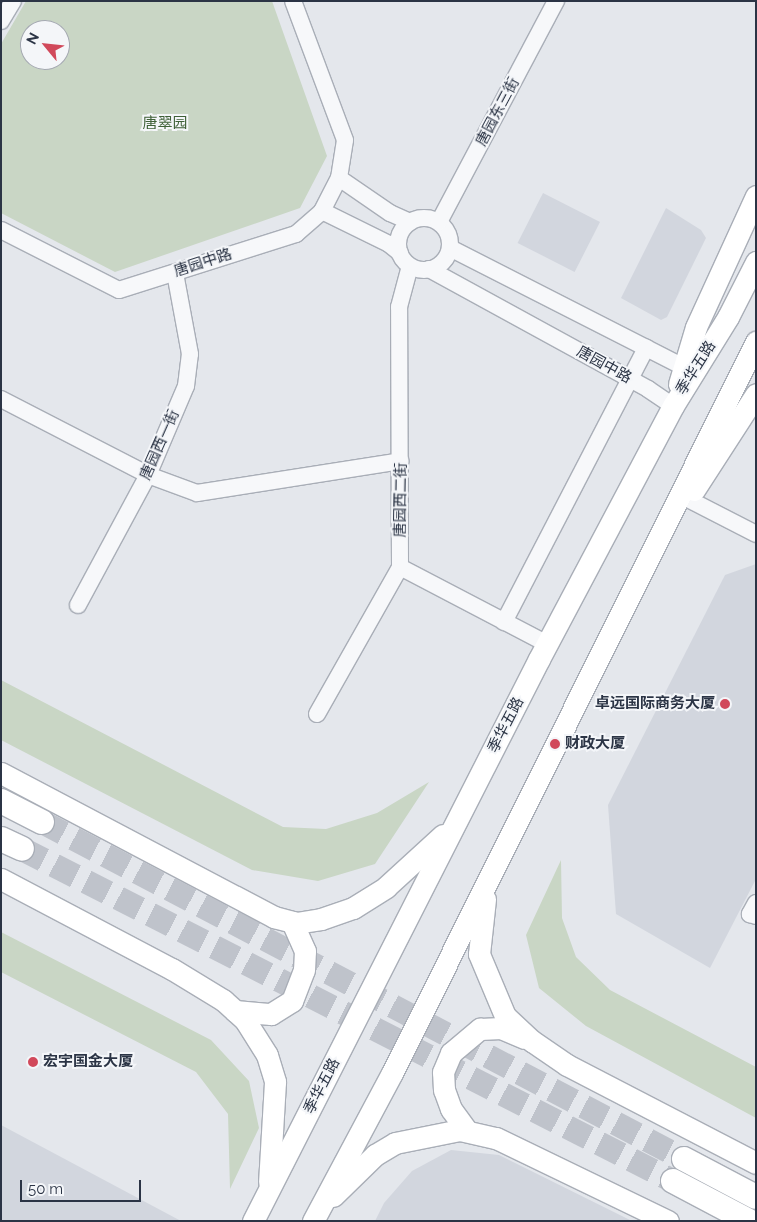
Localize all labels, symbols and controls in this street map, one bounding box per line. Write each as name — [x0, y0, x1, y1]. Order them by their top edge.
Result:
north arrow — [20, 20, 70, 70]
text: N — [23, 30, 42, 47]
street label: 唐园东三街 — [472, 75, 524, 149]
park label: 唐翠园 — [143, 115, 187, 133]
street label: 唐园中路 — [172, 245, 234, 281]
street label: 季华五路 — [672, 338, 720, 398]
street label: 唐园中路 — [573, 343, 635, 387]
street label: 唐园西一街 — [137, 407, 183, 483]
street label: 唐园西二街 — [391, 462, 411, 538]
street label: 季华五路 — [484, 694, 528, 756]
place label: 卓远国际商务大厦 — [595, 695, 715, 713]
marker: 卓远国际商务大厦 — [719, 698, 731, 710]
place label: 财政大厦 — [565, 735, 625, 753]
marker: 财政大厦 — [549, 738, 561, 750]
place label: 宏宇国金大厦 — [43, 1053, 133, 1071]
street label: 季华五路 — [300, 1055, 344, 1117]
marker: 宏宇国金大厦 — [27, 1056, 39, 1068]
scale bar — [22, 1170, 144, 1202]
text: 50 m — [28, 1180, 63, 1198]

